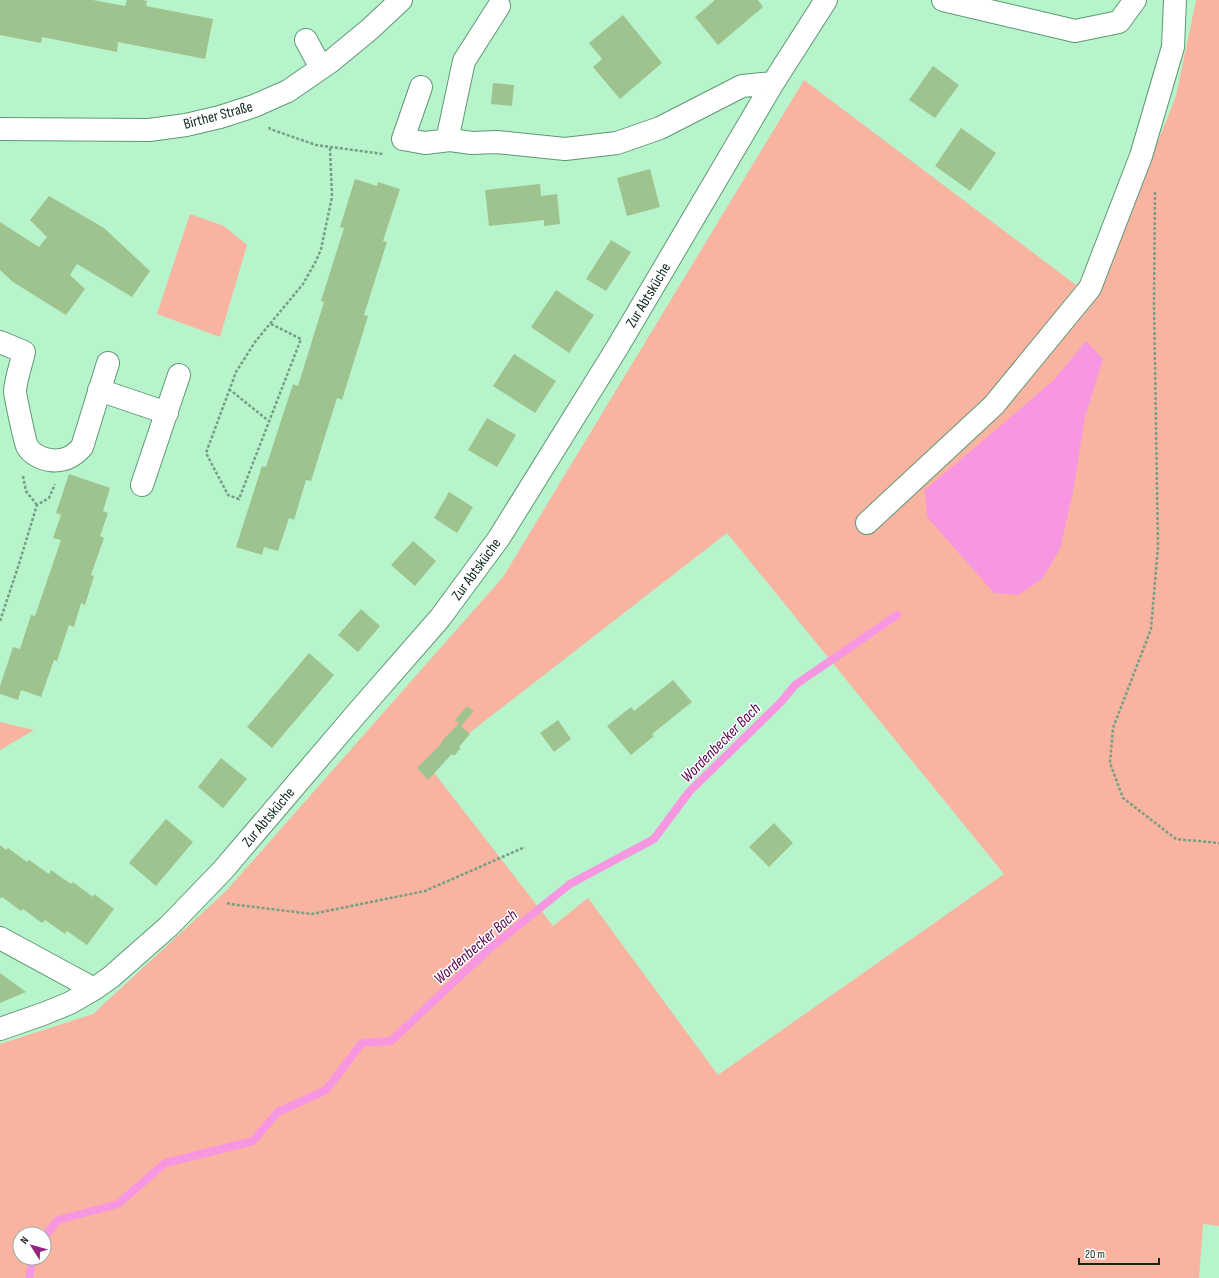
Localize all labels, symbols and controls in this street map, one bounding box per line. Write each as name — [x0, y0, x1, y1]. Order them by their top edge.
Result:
street label: Birther Straße — [181, 97, 255, 134]
street label: Zur Abtsküche — [622, 259, 675, 331]
street label: Zur Abtsküche — [448, 535, 505, 604]
water label: Wordenbecker Bach — [677, 699, 765, 787]
street label: Zur Abtsküche — [238, 784, 299, 851]
water label: Wordenbecker Bach — [430, 905, 522, 989]
north arrow — [12, 1226, 52, 1266]
text: N — [17, 1234, 31, 1247]
scale bar — [1079, 1240, 1159, 1266]
text: 20 m — [1085, 1247, 1105, 1262]

